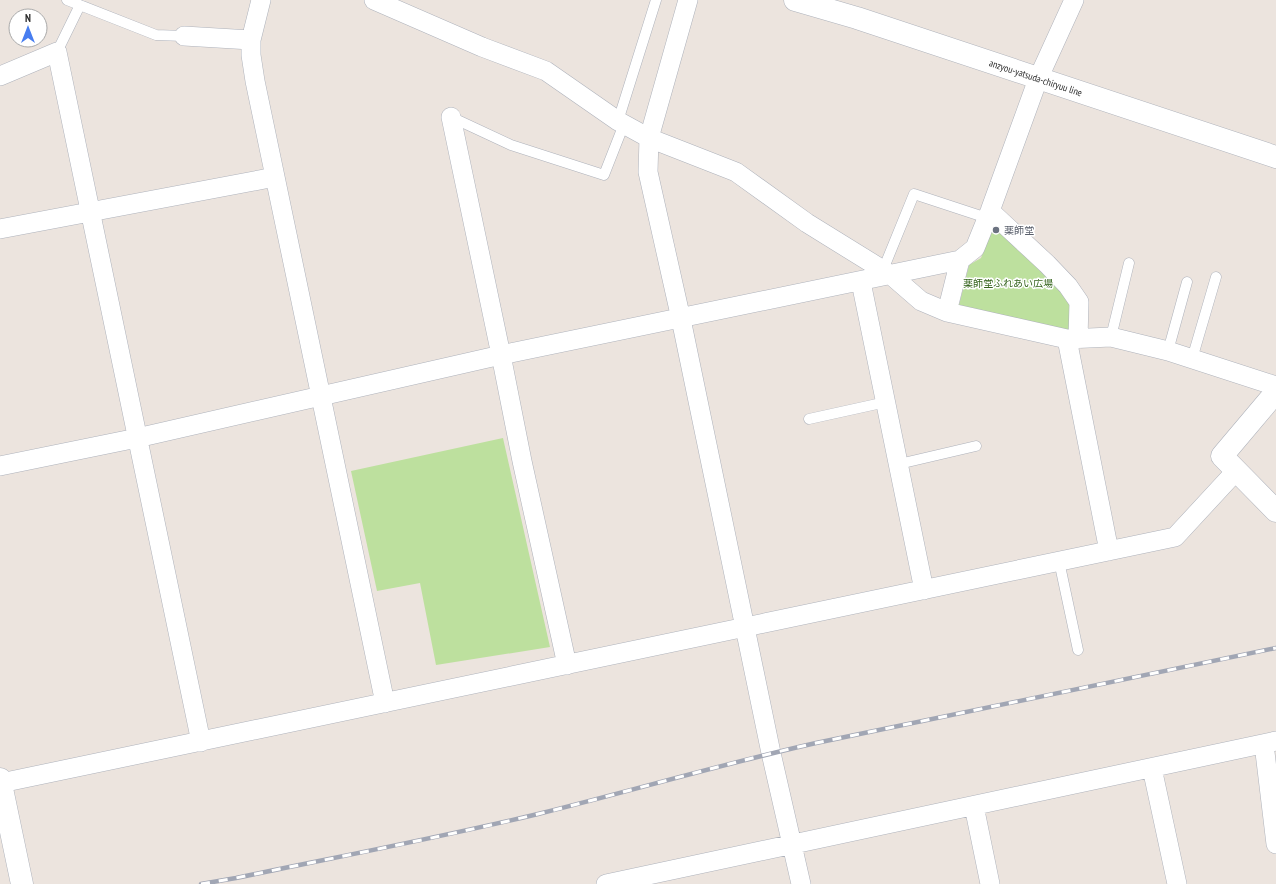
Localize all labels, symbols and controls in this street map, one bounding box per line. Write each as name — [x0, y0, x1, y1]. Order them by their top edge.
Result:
north arrow — [8, 8, 48, 48]
text: N — [25, 11, 31, 25]
street label: anzyou-yatsuda-chiryuu line — [987, 56, 1084, 99]
place label: 薬師堂 — [1004, 224, 1034, 237]
marker: 薬師堂 — [991, 225, 1001, 235]
park label: 薬師堂ふれあい広場 — [963, 277, 1053, 290]

